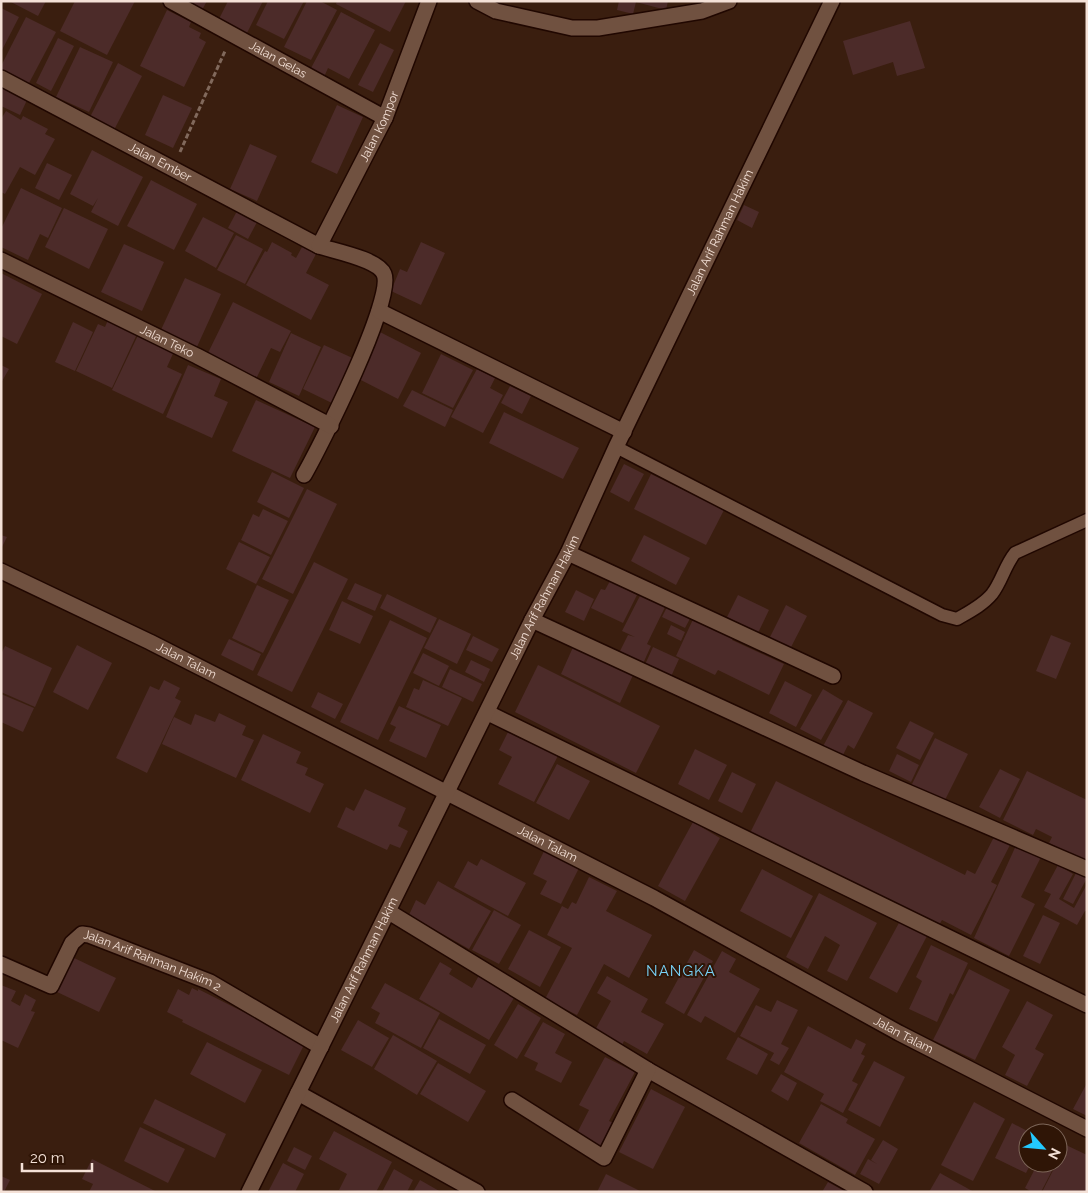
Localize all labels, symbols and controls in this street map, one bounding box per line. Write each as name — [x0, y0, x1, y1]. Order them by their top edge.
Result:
street label: Jalan Gelas — [247, 38, 309, 81]
street label: Jalan Kompor — [357, 88, 402, 164]
street label: Jalan Ember — [126, 140, 195, 185]
street label: Jalan Arif Rahman Hakim — [684, 167, 756, 297]
street label: Jalan Teko — [138, 322, 196, 360]
street label: Jalan Arif Rahman Hakim — [507, 533, 582, 662]
street label: Jalan Talam — [154, 640, 219, 682]
street label: Jalan Talam — [515, 823, 580, 865]
street label: Jalan Arif Rahman Hakim — [327, 895, 401, 1025]
street label: Jalan Arif Rahman Hakim 2 — [83, 927, 224, 994]
district label: NANGKA — [646, 962, 716, 980]
street label: Jalan Talam — [871, 1014, 936, 1056]
north arrow — [1018, 1123, 1068, 1173]
scale bar — [22, 1140, 92, 1172]
text: N — [1045, 1146, 1064, 1162]
text: 20 m — [30, 1149, 65, 1167]

